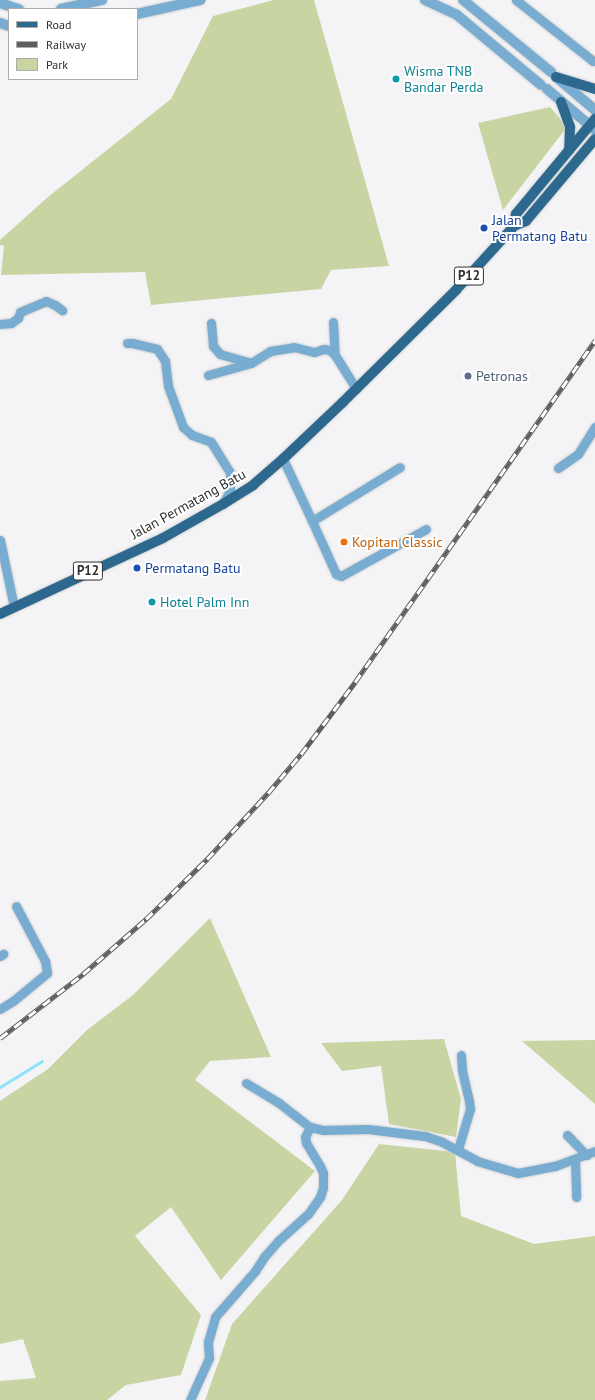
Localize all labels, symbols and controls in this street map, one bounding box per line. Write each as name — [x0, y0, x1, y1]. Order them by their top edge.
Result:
legend — [8, 8, 138, 80]
text: Road — [46, 17, 71, 32]
text: Railway — [46, 37, 86, 52]
text: Park — [46, 57, 68, 72]
place label: Wisma TNB Bandar Perda — [404, 63, 483, 96]
marker: Wisma TNB Bandar Perda — [391, 74, 401, 84]
place label: Jalan Permatang Batu — [492, 212, 588, 244]
marker: Jalan Permatang Batu — [479, 223, 489, 233]
road number: P12 — [453, 265, 485, 287]
place label: Petronas — [476, 368, 528, 384]
marker: Petronas — [463, 371, 473, 381]
street label: Jalan Permatang Batu — [128, 465, 248, 543]
place label: Kopitan Classic — [352, 534, 443, 550]
marker: Kopitan Classic — [339, 537, 349, 547]
road number: P12 — [72, 560, 104, 582]
place label: Permatang Batu — [145, 560, 241, 576]
marker: Permatang Batu — [132, 563, 142, 573]
place label: Hotel Palm Inn — [160, 594, 249, 610]
marker: Hotel Palm Inn — [147, 597, 157, 607]

